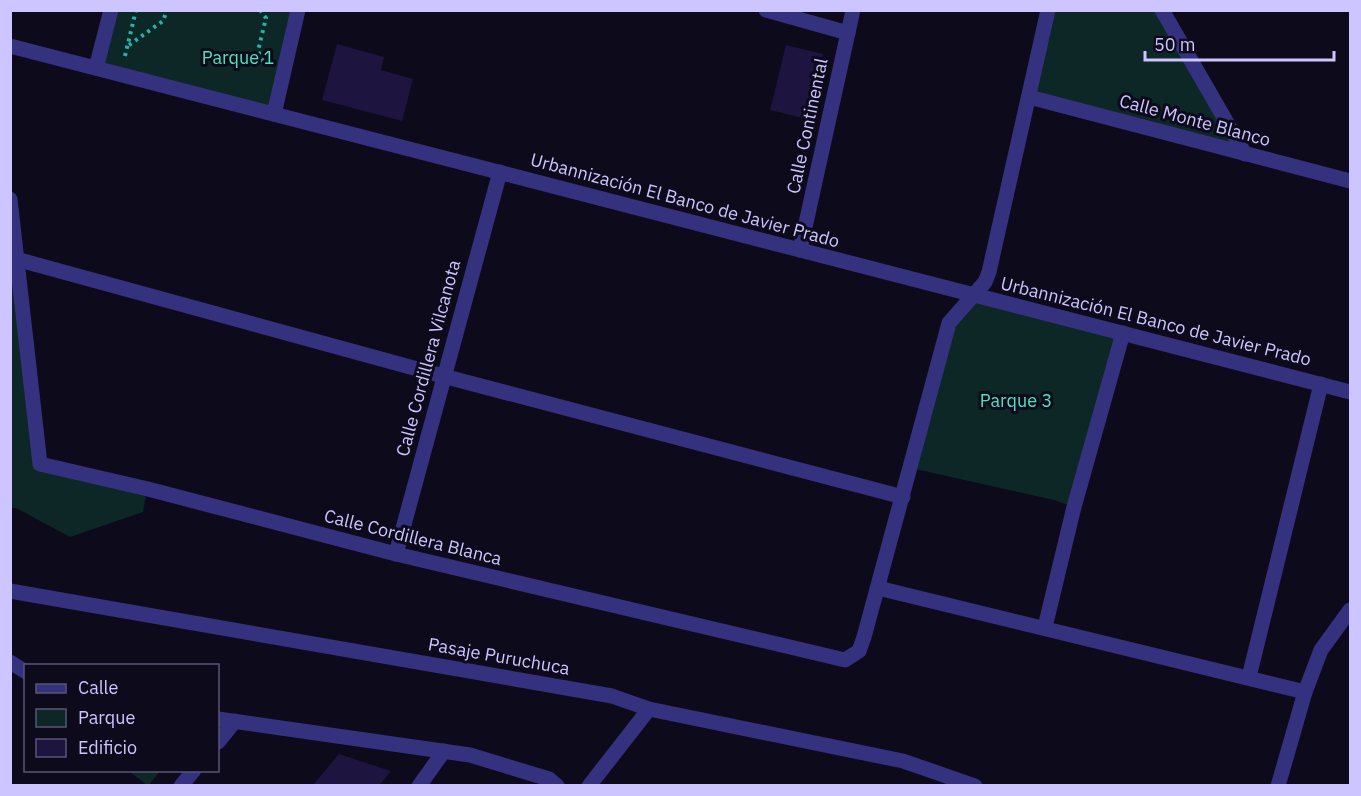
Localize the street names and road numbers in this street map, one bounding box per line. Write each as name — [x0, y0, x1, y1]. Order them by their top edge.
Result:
street label: Calle Continental — [781, 56, 833, 196]
street label: Calle Monte Blanco — [1117, 89, 1273, 151]
street label: Urbannización El Banco de Javier Prado — [528, 148, 842, 252]
street label: Calle Cordillera Vilcanota — [391, 257, 465, 459]
street label: Urbannización El Banco de Javier Prado — [998, 271, 1314, 371]
street label: Calle Cordillera Blanca — [322, 504, 505, 570]
street label: Pasaje Puruchuca — [426, 632, 572, 680]

